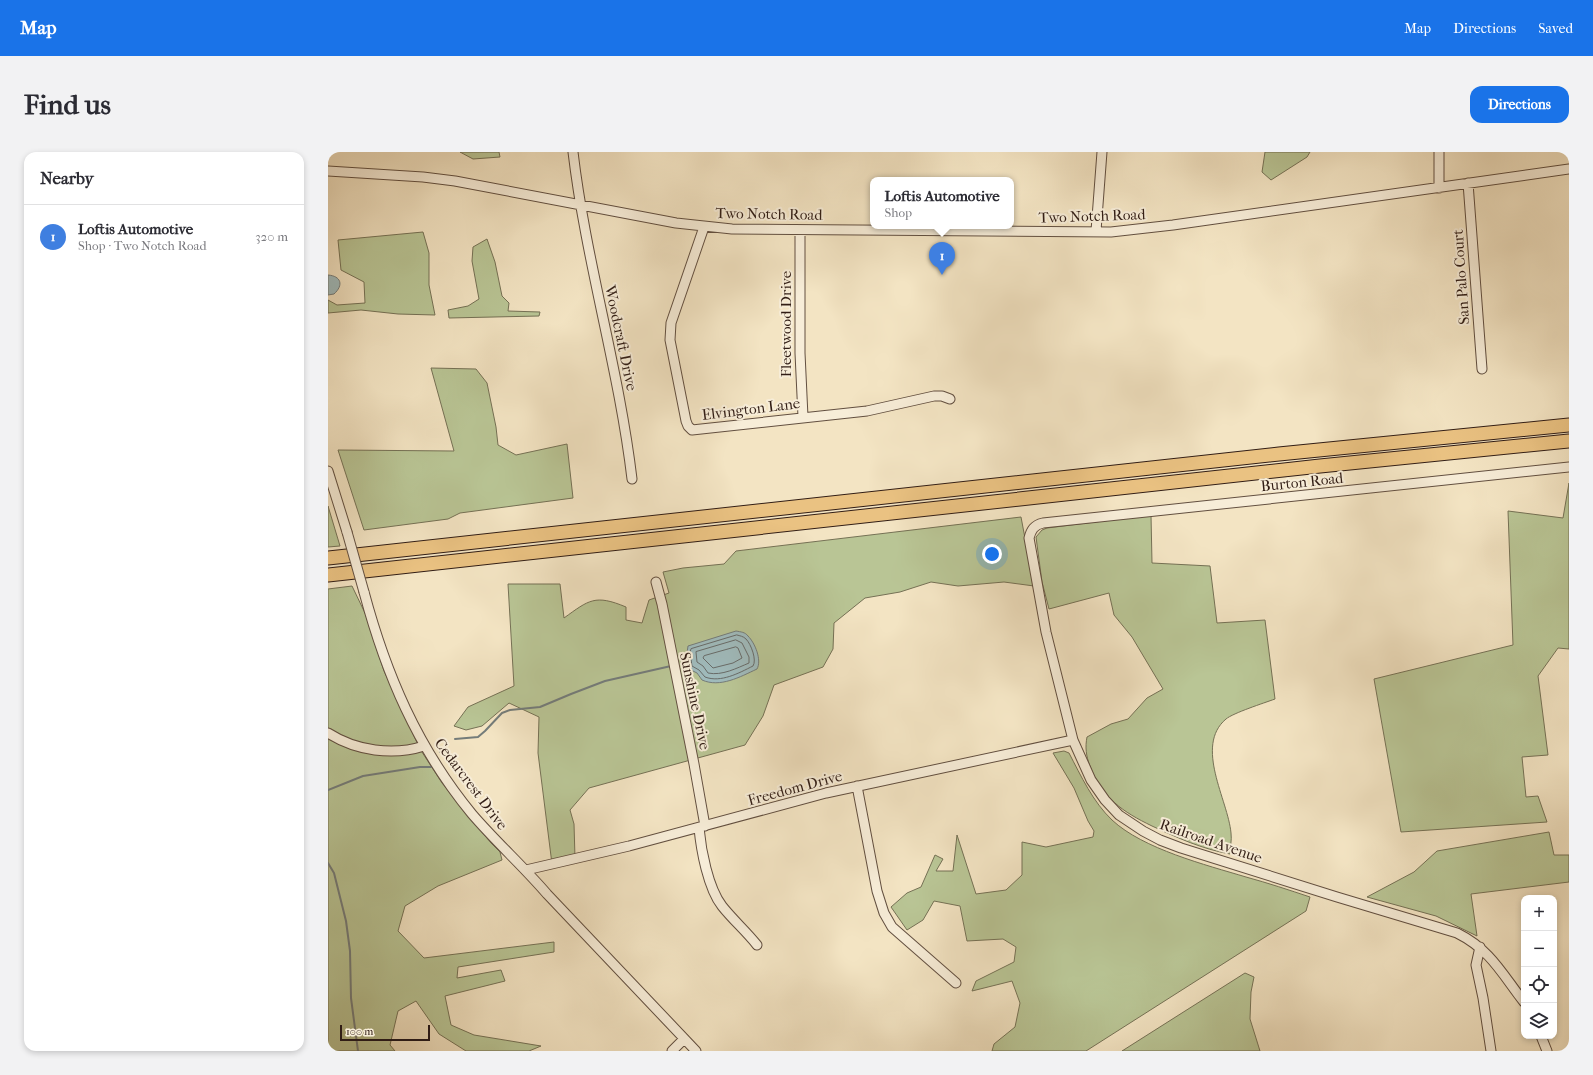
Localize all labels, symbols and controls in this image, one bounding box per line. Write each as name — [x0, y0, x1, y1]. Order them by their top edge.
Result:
text: Map — [20, 17, 56, 39]
text: Map — [1404, 20, 1431, 37]
text: Directions — [1453, 20, 1516, 37]
text: Saved — [1538, 20, 1573, 37]
button: Directions — [1470, 86, 1569, 123]
text: Find us — [24, 88, 111, 121]
text: Nearby — [40, 168, 94, 188]
popup — [870, 177, 1014, 229]
text: Loftis Automotive — [884, 187, 1000, 205]
street label: Two Notch Road — [715, 204, 824, 224]
text: Shop — [884, 205, 912, 220]
street label: Two Notch Road — [1038, 205, 1147, 227]
text: Loftis Automotive — [78, 220, 193, 238]
street label: San Palo Court — [1449, 228, 1473, 325]
text: 1 — [51, 229, 55, 244]
text: 320 m — [255, 229, 288, 244]
text: Shop · Two Notch Road — [78, 238, 207, 253]
pin: 1 — [929, 242, 955, 275]
street label: Fleetwood Drive — [777, 270, 795, 377]
street label: Woodcraft Drive — [601, 283, 641, 393]
street label: Elvington Lane — [701, 394, 802, 424]
street label: Burton Road — [1260, 469, 1345, 495]
your location — [982, 544, 1002, 564]
street label: Sunshine Drive — [676, 651, 714, 752]
street label: Cedarcrest Drive — [431, 735, 512, 834]
street label: Freedom Drive — [746, 767, 845, 809]
street label: Railroad Avenue — [1157, 815, 1265, 867]
map controls — [1521, 895, 1557, 1039]
button: + — [1521, 895, 1557, 931]
button: − — [1521, 931, 1557, 967]
button: locate — [1521, 967, 1557, 1003]
button: layers — [1521, 1003, 1557, 1039]
scale bar — [340, 1023, 430, 1042]
text: 100 m — [346, 1025, 374, 1038]

